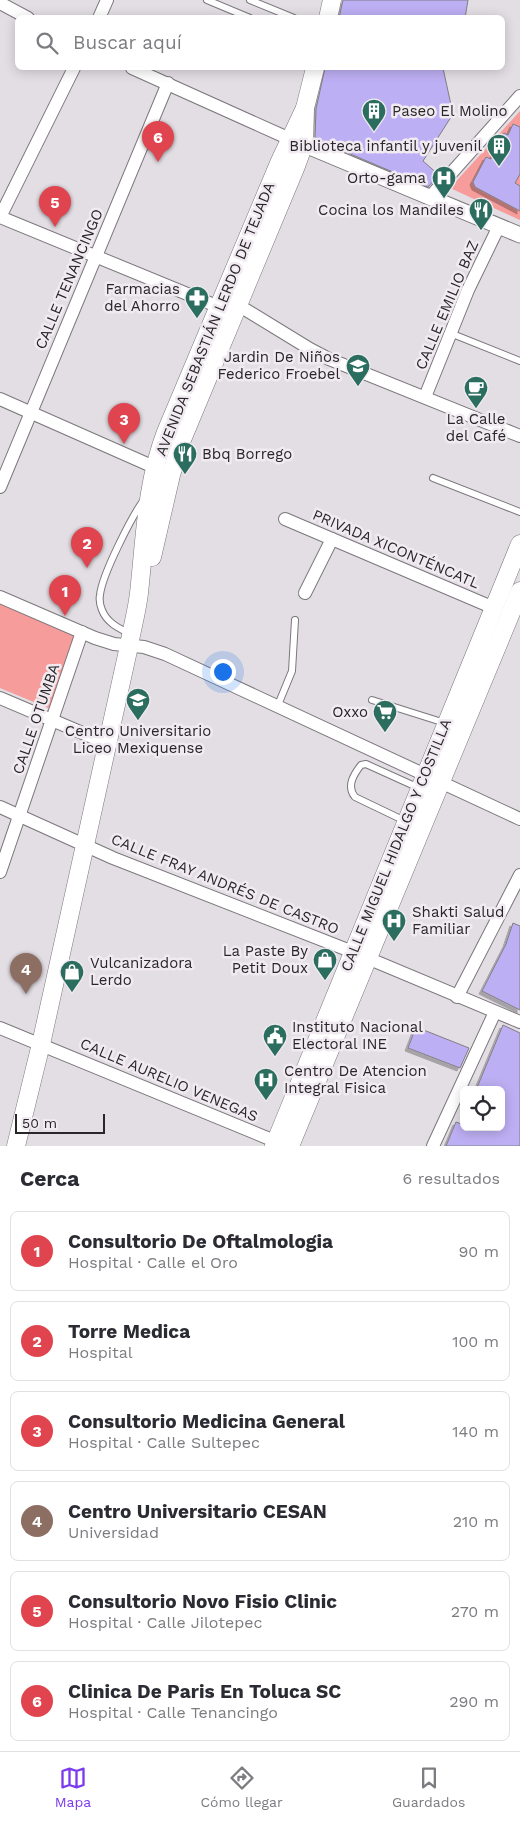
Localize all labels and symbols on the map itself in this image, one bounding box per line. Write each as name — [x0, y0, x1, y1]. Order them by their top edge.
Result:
building icon: Paseo El Molino — [361, 98, 387, 132]
place label: Paseo El Molino — [392, 102, 508, 120]
pin: 6 — [142, 121, 174, 162]
building icon: Biblioteca infantil y juvenil — [486, 133, 512, 167]
place label: Biblioteca infantil y juvenil — [289, 137, 482, 155]
hospital icon: Orto-gama — [431, 165, 457, 199]
place label: Orto-gama — [347, 169, 426, 187]
street label: AVENIDA SEBASTIÁN LERDO DE TEJADA — [152, 179, 278, 458]
pin: 5 — [39, 186, 71, 227]
restaurant icon: Cocina los Mandiles — [468, 197, 494, 231]
place label: Cocina los Mandiles — [318, 201, 464, 219]
street label: CALLE TENANCINGO — [31, 206, 107, 352]
street label: CALLE EMILIO BAZ — [412, 238, 482, 372]
place label: Farmacias del Ahorro — [104, 280, 180, 315]
pharmacy icon: Farmacias del Ahorro — [184, 285, 210, 319]
place label: Jardin De Niños Federico Froebel — [218, 348, 340, 383]
school or university icon: Jardin De Niños Federico Froebel — [345, 353, 371, 387]
cafe icon: La Calle del Café — [463, 375, 489, 409]
pin: 3 — [108, 403, 140, 444]
place label: La Calle del Café — [446, 410, 506, 445]
restaurant icon: Bbq Borrego — [172, 441, 198, 475]
place label: Bbq Borrego — [202, 445, 292, 463]
street label: PRIVADA XICONTÉNCATL — [310, 506, 482, 592]
pin: 2 — [71, 527, 103, 568]
pin: 1 — [49, 575, 81, 616]
your location — [210, 659, 236, 685]
street label: CALLE OTUMBA — [9, 661, 63, 777]
school or university icon: Centro Universitario Liceo Mexiquense — [125, 687, 151, 721]
supermarket icon: Oxxo — [372, 699, 398, 733]
place label: Oxxo — [332, 703, 368, 721]
street label: CALLE MIGUEL HIDALGO Y COSTILLA — [337, 716, 455, 974]
place label: Centro Universitario Liceo Mexiquense — [65, 722, 211, 757]
street label: CALLE FRAY ANDRÉS DE CASTRO — [108, 830, 342, 938]
place label: Shakti Salud Familiar — [412, 903, 505, 938]
hospital icon: Shakti Salud Familiar — [381, 908, 407, 942]
place label: La Paste By Petit Doux — [223, 942, 308, 977]
shop icon: La Paste By Petit Doux — [312, 947, 338, 981]
pin: 4 — [10, 953, 42, 994]
place label: Vulcanizadora Lerdo — [90, 954, 193, 989]
shop icon: Vulcanizadora Lerdo — [59, 959, 85, 993]
place label: Instituto Nacional Electoral INE — [292, 1018, 423, 1053]
public building icon: Instituto Nacional Electoral INE — [262, 1023, 288, 1057]
street label: CALLE AURELIO VENEGAS — [78, 1034, 260, 1126]
place label: Centro De Atencion Integral Fisica — [284, 1062, 427, 1097]
hospital icon: Centro De Atencion Integral Fisica — [253, 1067, 279, 1101]
scale bar — [15, 1111, 105, 1134]

